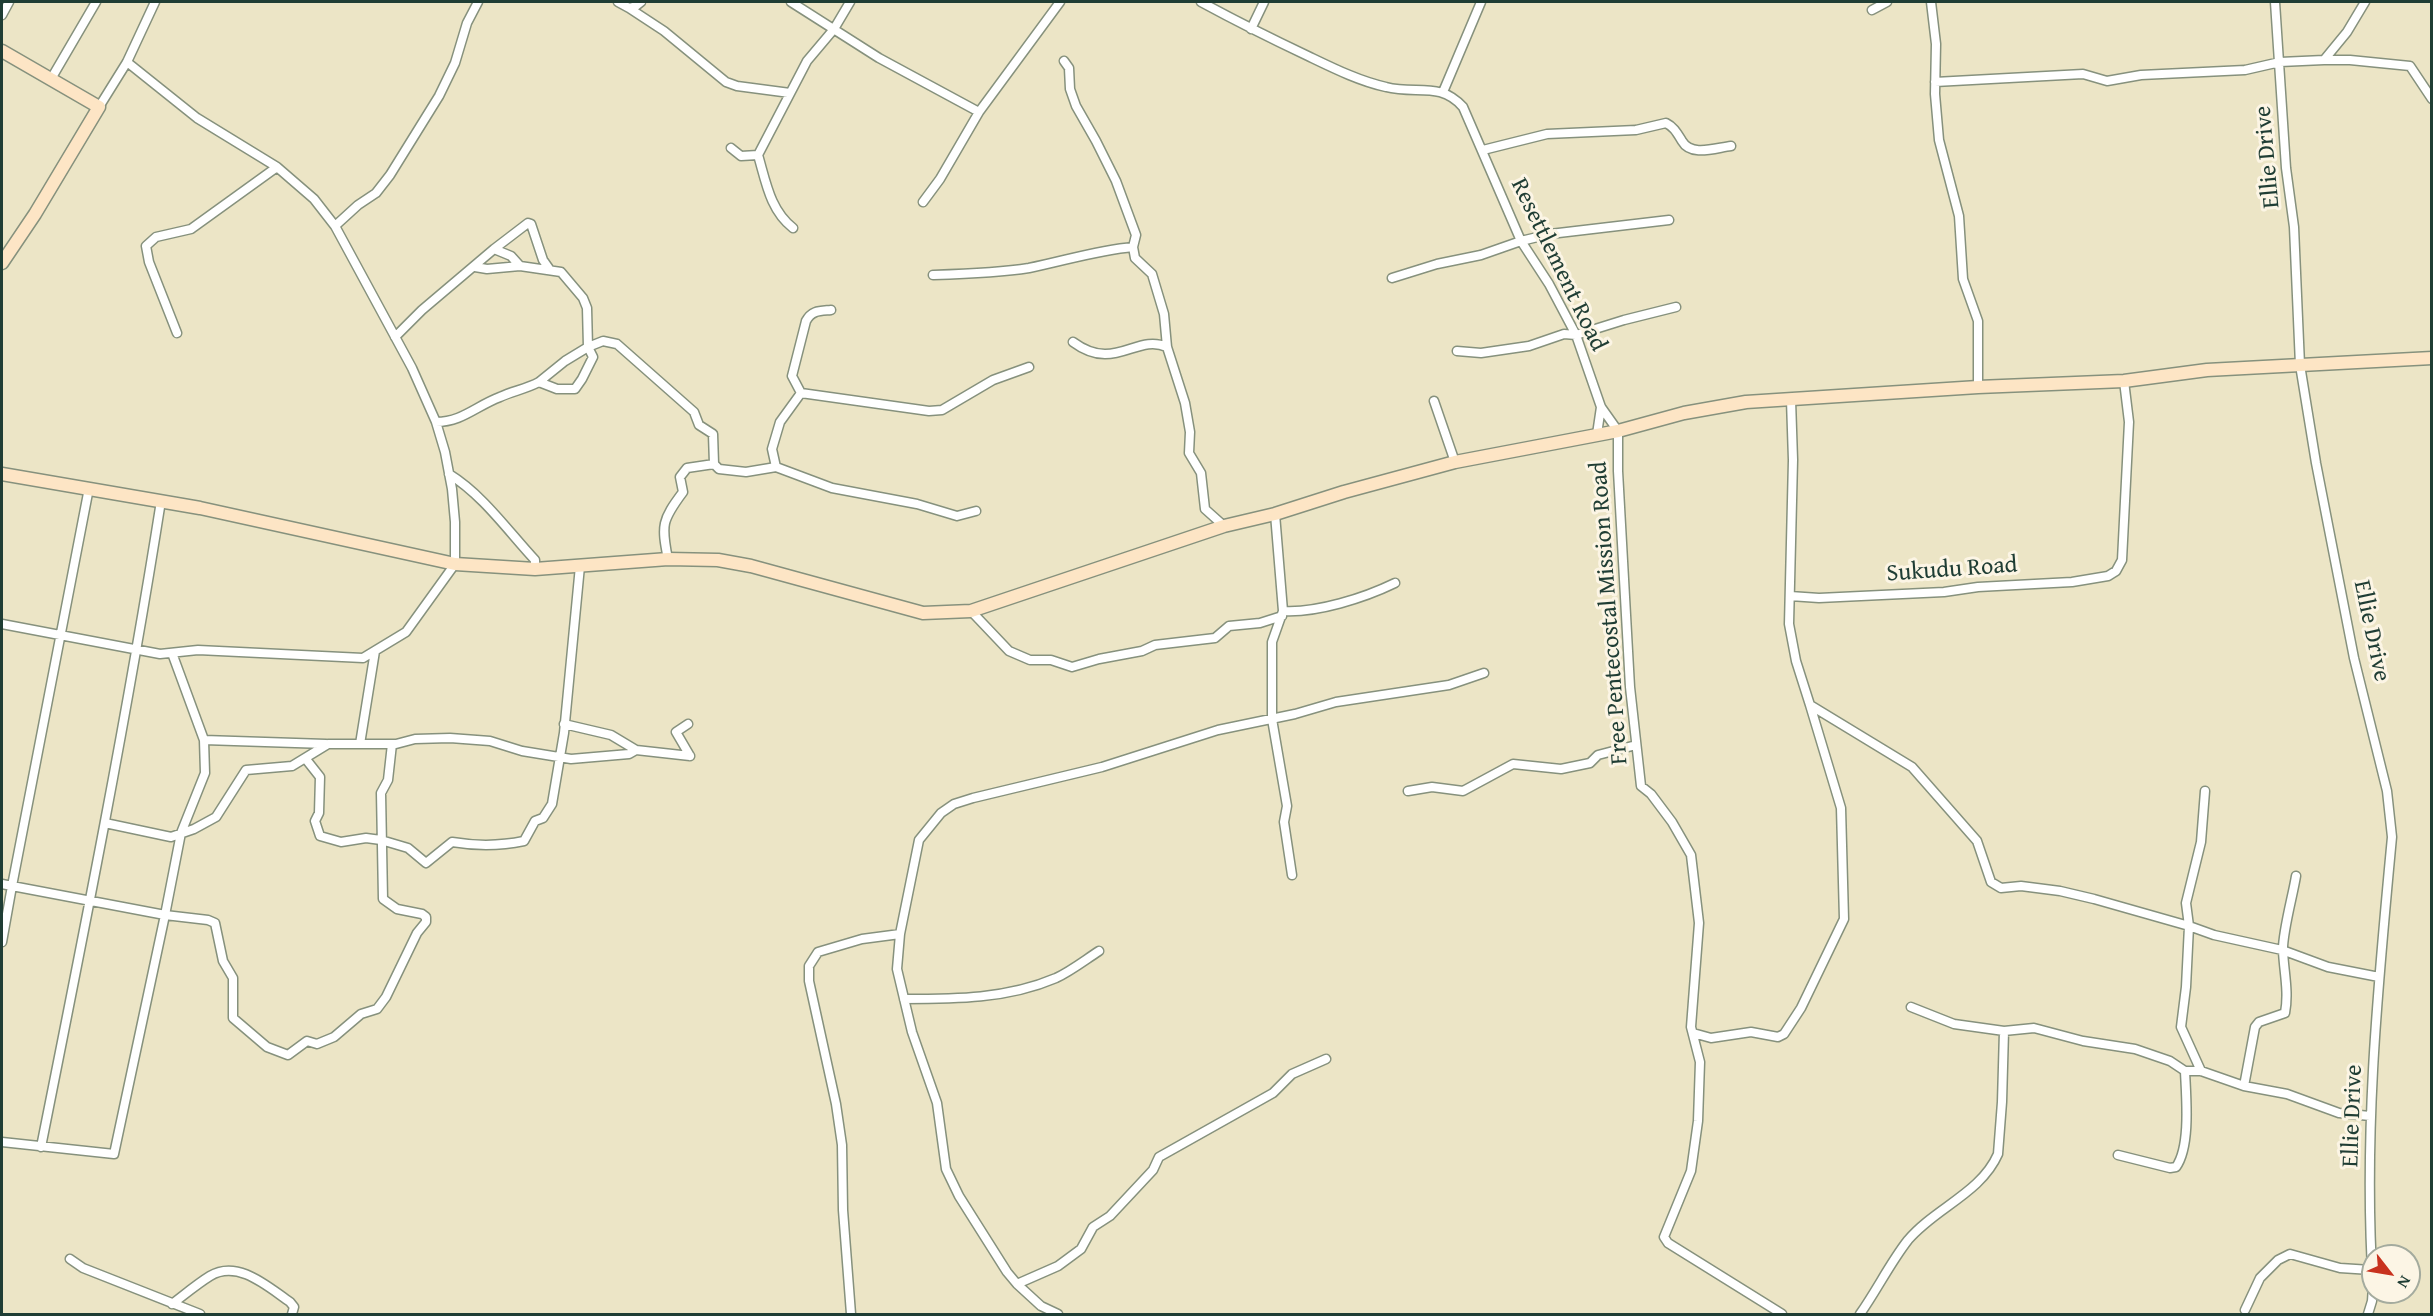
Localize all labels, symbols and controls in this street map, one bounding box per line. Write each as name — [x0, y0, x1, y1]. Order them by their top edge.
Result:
street label: Ellie Drive — [2249, 105, 2287, 209]
street label: Resettlement Road — [1504, 174, 1612, 356]
street label: Free Pentecostal Mission Road — [1585, 460, 1635, 766]
street label: Sukudu Road — [1886, 551, 2018, 589]
street label: Ellie Drive — [2346, 578, 2396, 684]
street label: Ellie Drive — [2337, 1064, 2369, 1168]
north arrow — [2361, 1244, 2421, 1304]
text: N — [2392, 1271, 2418, 1293]

